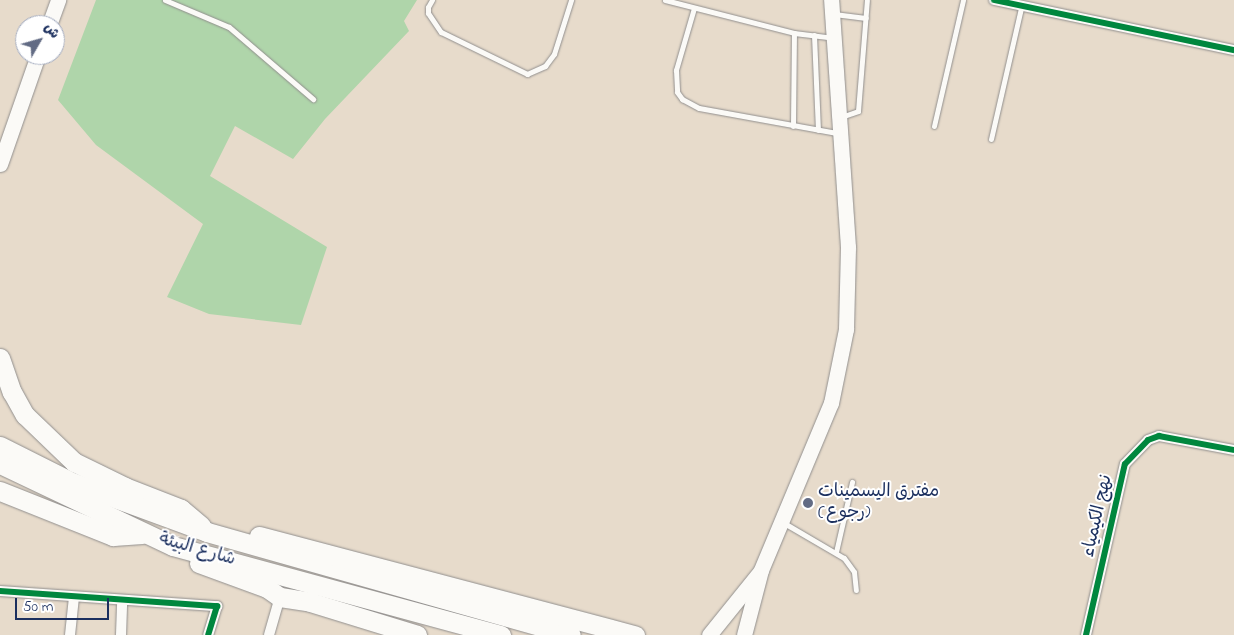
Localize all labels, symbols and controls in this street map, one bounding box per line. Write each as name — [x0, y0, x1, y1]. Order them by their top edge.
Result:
north arrow — [15, 15, 65, 65]
text: ش — [38, 19, 64, 44]
street label: نهج الكيمياء — [1078, 473, 1118, 559]
place label: مفترق اليسمينات (رجوع) — [818, 482, 939, 524]
marker: مفترق اليسمينات (رجوع) — [802, 497, 814, 509]
street label: شارع البيئة — [156, 529, 238, 571]
scale bar — [18, 588, 111, 620]
text: 50 m — [23, 596, 53, 618]

